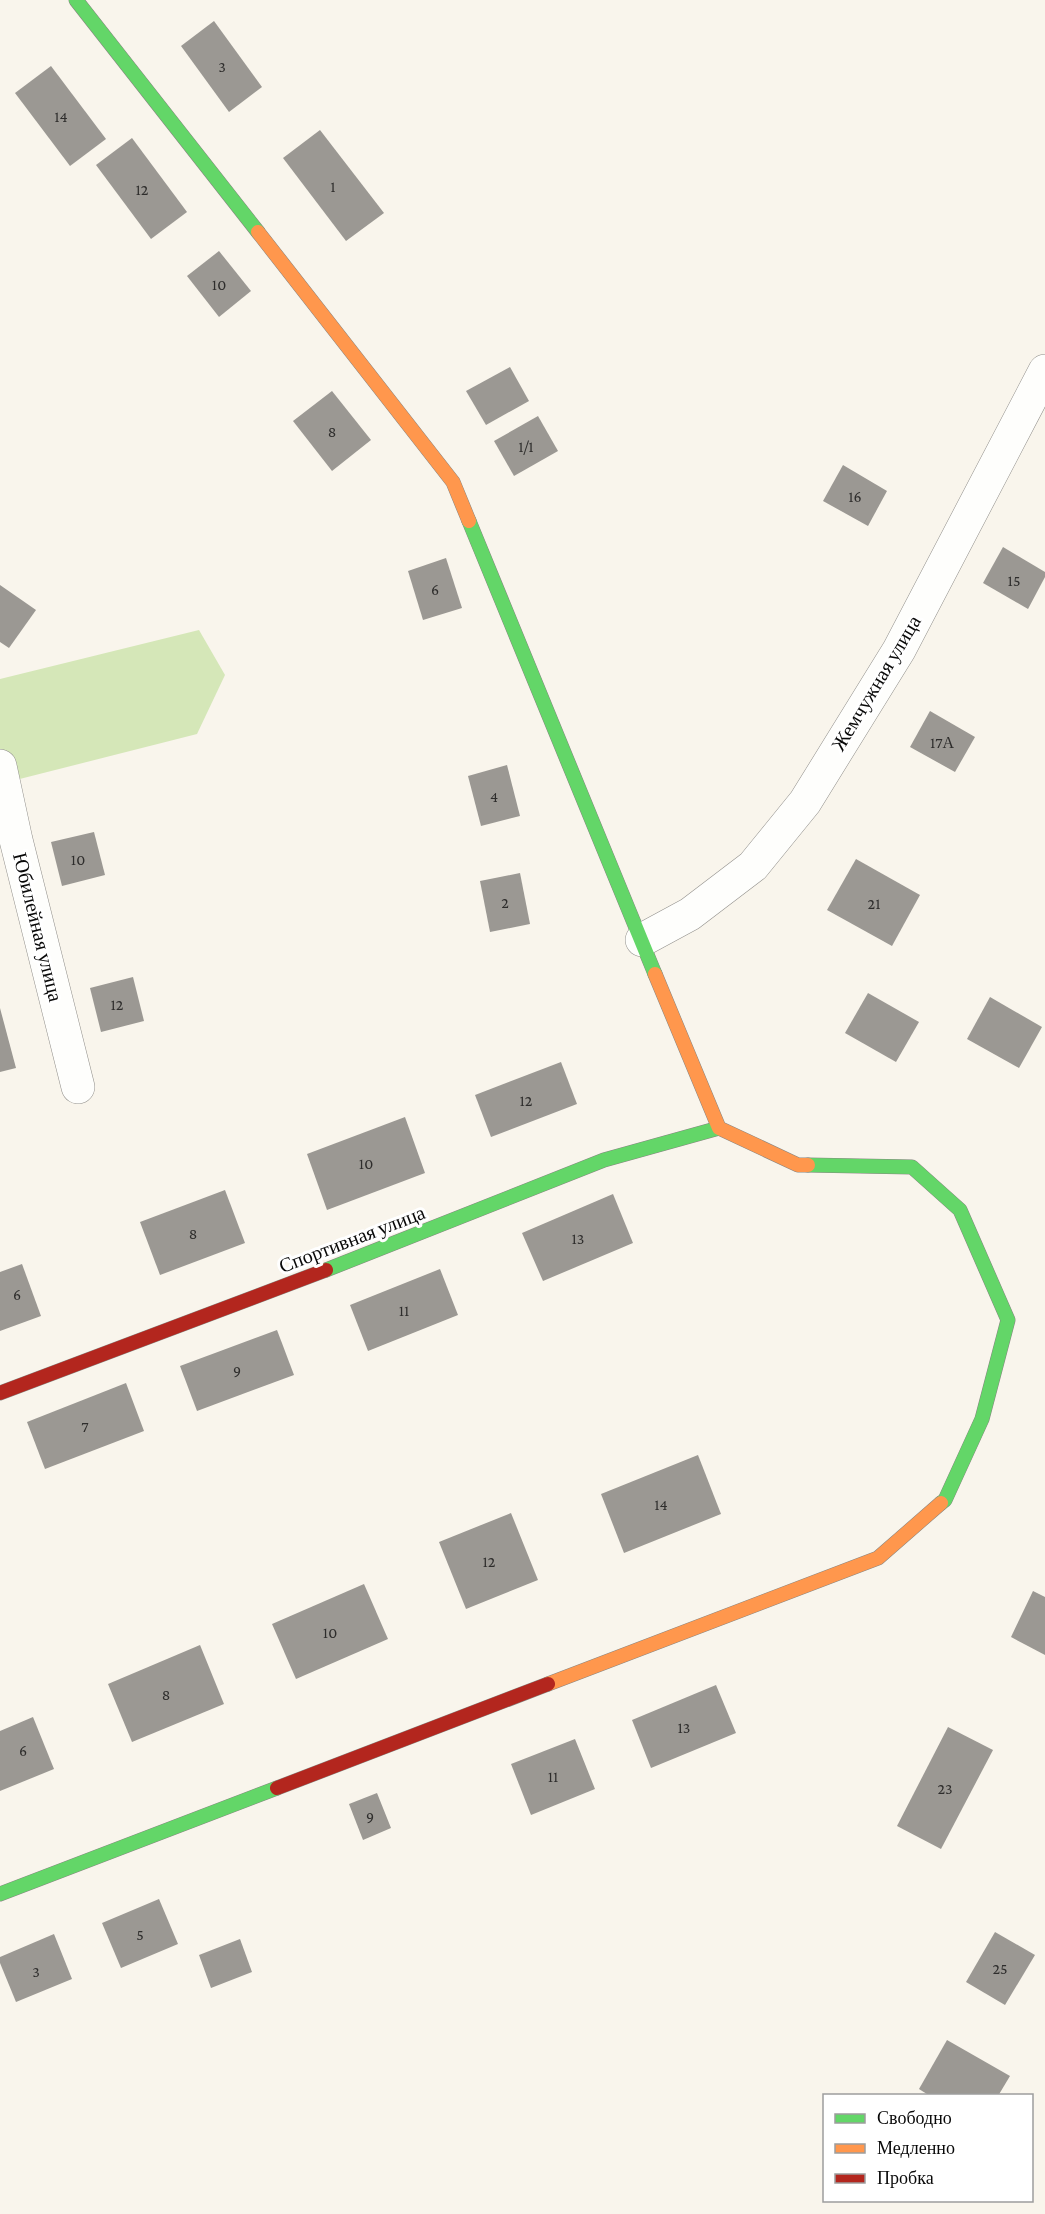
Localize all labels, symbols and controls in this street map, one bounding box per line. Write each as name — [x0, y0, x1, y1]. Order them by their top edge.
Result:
house number: 3 — [218, 58, 226, 75]
house number: 14 — [54, 108, 68, 125]
house number: 1 — [330, 178, 336, 195]
house number: 12 — [136, 181, 149, 198]
house number: 10 — [212, 276, 226, 293]
house number: 8 — [328, 423, 336, 440]
house number: 1/1 — [518, 438, 534, 455]
house number: 16 — [848, 488, 862, 505]
house number: 15 — [1008, 572, 1020, 589]
house number: 6 — [431, 581, 439, 598]
street label: Жемчужная улица — [827, 611, 926, 755]
house number: 17А — [930, 734, 955, 751]
house number: 4 — [490, 788, 498, 805]
street label: Юбилейная улица — [8, 850, 67, 1004]
house number: 10 — [71, 851, 85, 868]
house number: 2 — [501, 894, 509, 911]
house number: 21 — [868, 895, 880, 912]
house number: 12 — [111, 996, 124, 1013]
house number: 12 — [520, 1092, 533, 1109]
house number: 10 — [359, 1155, 373, 1172]
street label: Спортивная улица — [276, 1201, 429, 1278]
house number: 8 — [189, 1225, 197, 1242]
house number: 13 — [572, 1230, 584, 1247]
house number: 6 — [13, 1286, 21, 1303]
house number: 11 — [399, 1302, 409, 1319]
house number: 9 — [233, 1362, 241, 1379]
house number: 7 — [81, 1418, 89, 1435]
house number: 14 — [654, 1496, 668, 1513]
house number: 12 — [483, 1553, 496, 1570]
house number: 10 — [323, 1624, 337, 1641]
house number: 8 — [162, 1686, 170, 1703]
house number: 13 — [678, 1719, 690, 1736]
house number: 6 — [19, 1742, 27, 1759]
house number: 11 — [548, 1768, 558, 1785]
house number: 23 — [937, 1780, 953, 1797]
house number: 9 — [366, 1808, 374, 1825]
house number: 5 — [136, 1926, 144, 1943]
house number: 25 — [992, 1960, 1008, 1977]
house number: 3 — [32, 1963, 40, 1980]
legend — [823, 2094, 1033, 2202]
text: Свободно — [877, 2108, 952, 2128]
text: Медленно — [877, 2138, 955, 2158]
text: Пробка — [877, 2168, 934, 2188]

